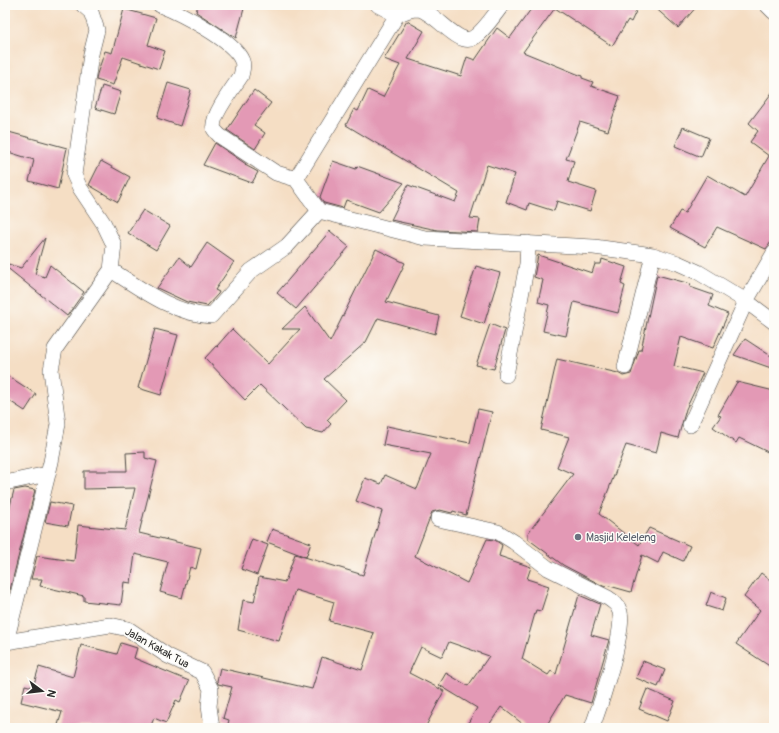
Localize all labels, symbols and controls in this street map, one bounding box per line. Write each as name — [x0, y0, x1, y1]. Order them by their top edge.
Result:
place label: Masjid Keleleng — [586, 531, 656, 544]
marker: Masjid Keleleng — [573, 532, 583, 542]
street label: Jalan Kakak Tua — [123, 625, 191, 671]
north arrow — [22, 671, 62, 711]
text: N — [44, 688, 58, 699]

